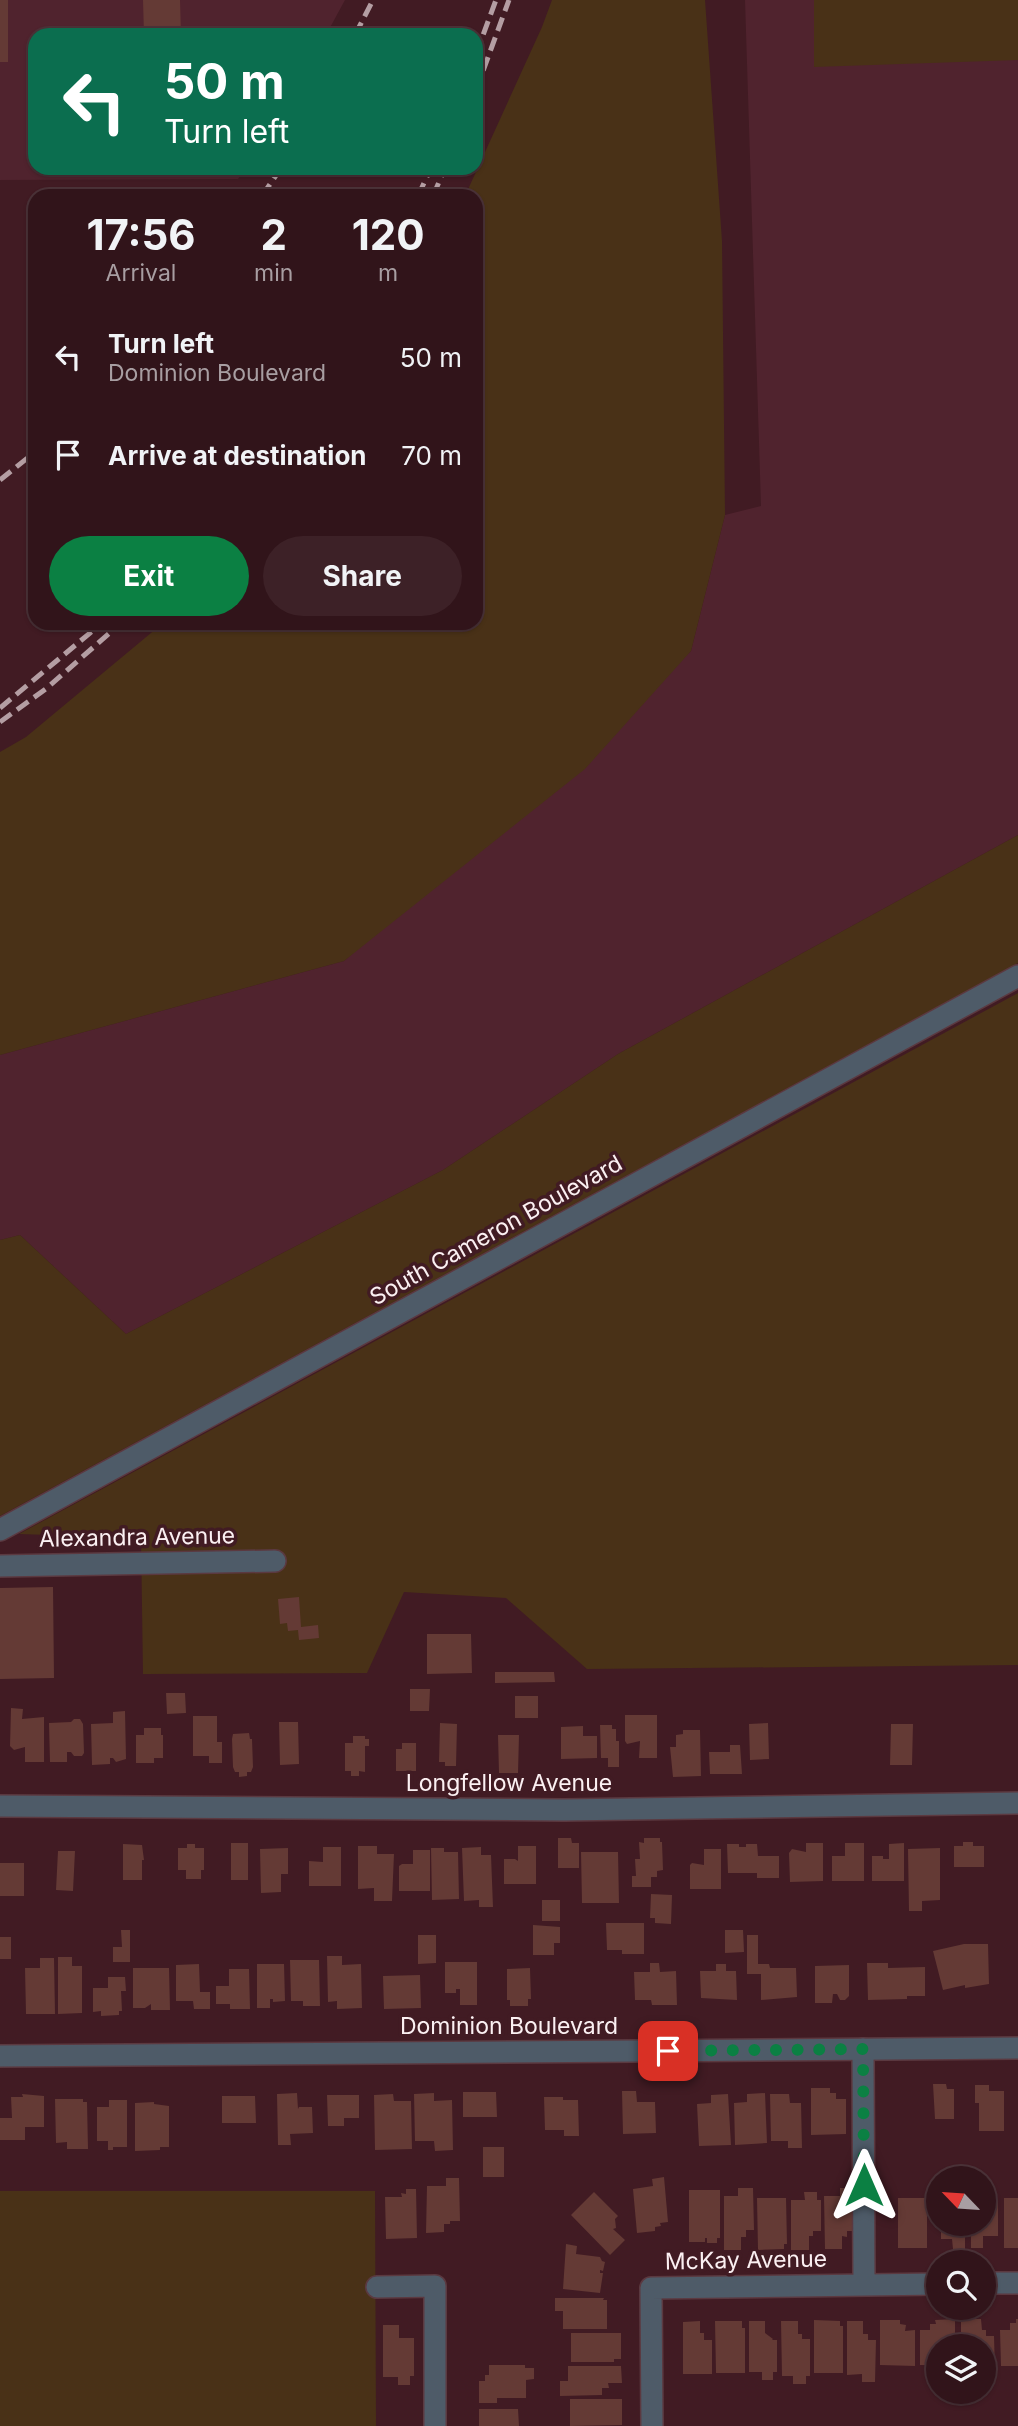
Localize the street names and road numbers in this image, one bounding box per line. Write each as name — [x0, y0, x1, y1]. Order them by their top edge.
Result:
street label: South Cameron Boulevard — [365, 1149, 627, 1311]
street label: Alexandra Avenue — [39, 1521, 235, 1553]
street label: Longfellow Avenue — [406, 1769, 612, 1797]
street label: Dominion Boulevard — [400, 2012, 618, 2040]
street label: McKay Avenue — [665, 2245, 827, 2275]

